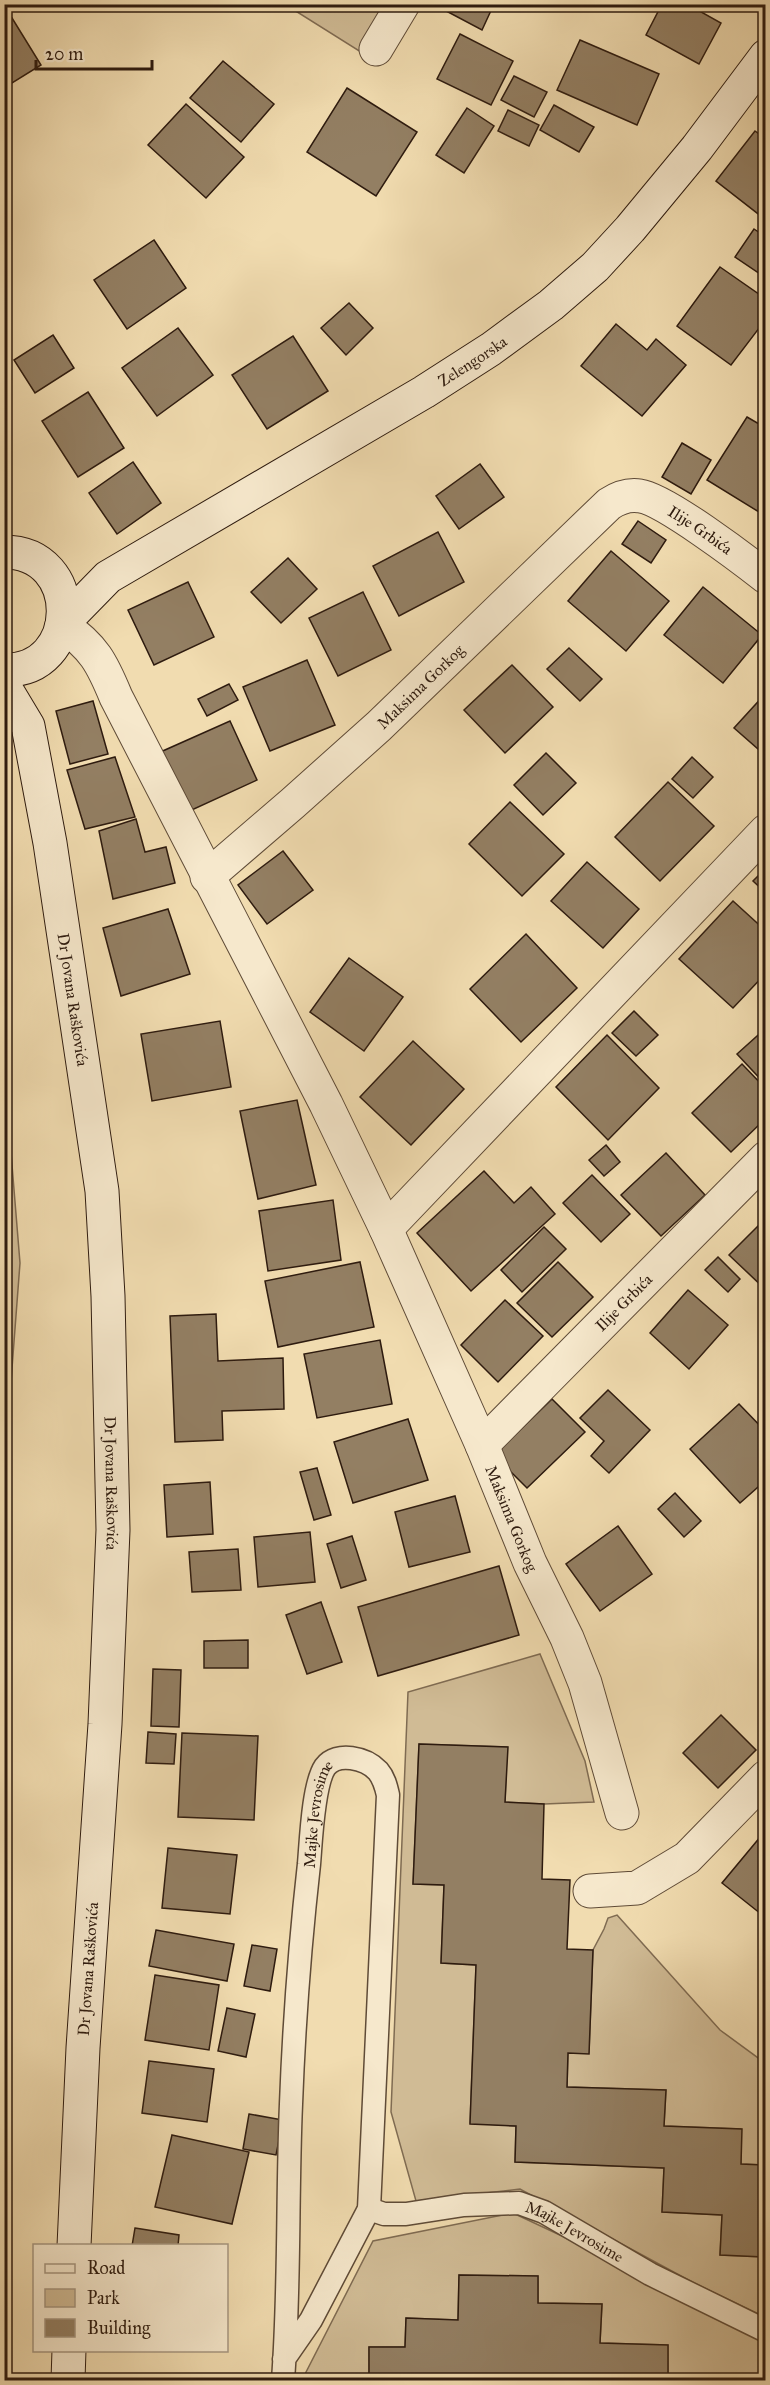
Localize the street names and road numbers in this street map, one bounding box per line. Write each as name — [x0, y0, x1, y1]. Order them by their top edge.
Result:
street label: Zelengorska — [434, 331, 510, 390]
street label: Ilije Grbića — [665, 501, 737, 558]
street label: Maksima Gorkog — [373, 640, 469, 733]
street label: Dr Jovana Raškovića — [54, 932, 93, 1068]
street label: Ilije Grbića — [591, 1269, 656, 1335]
street label: Dr Jovana Raškovića — [100, 1416, 123, 1551]
street label: Maksima Gorkog — [482, 1462, 542, 1576]
street label: Majke Jevrosime — [299, 1755, 337, 1869]
street label: Dr Jovana Raškovića — [74, 1901, 103, 2037]
street label: Majke Jevrosime — [523, 2197, 627, 2266]

